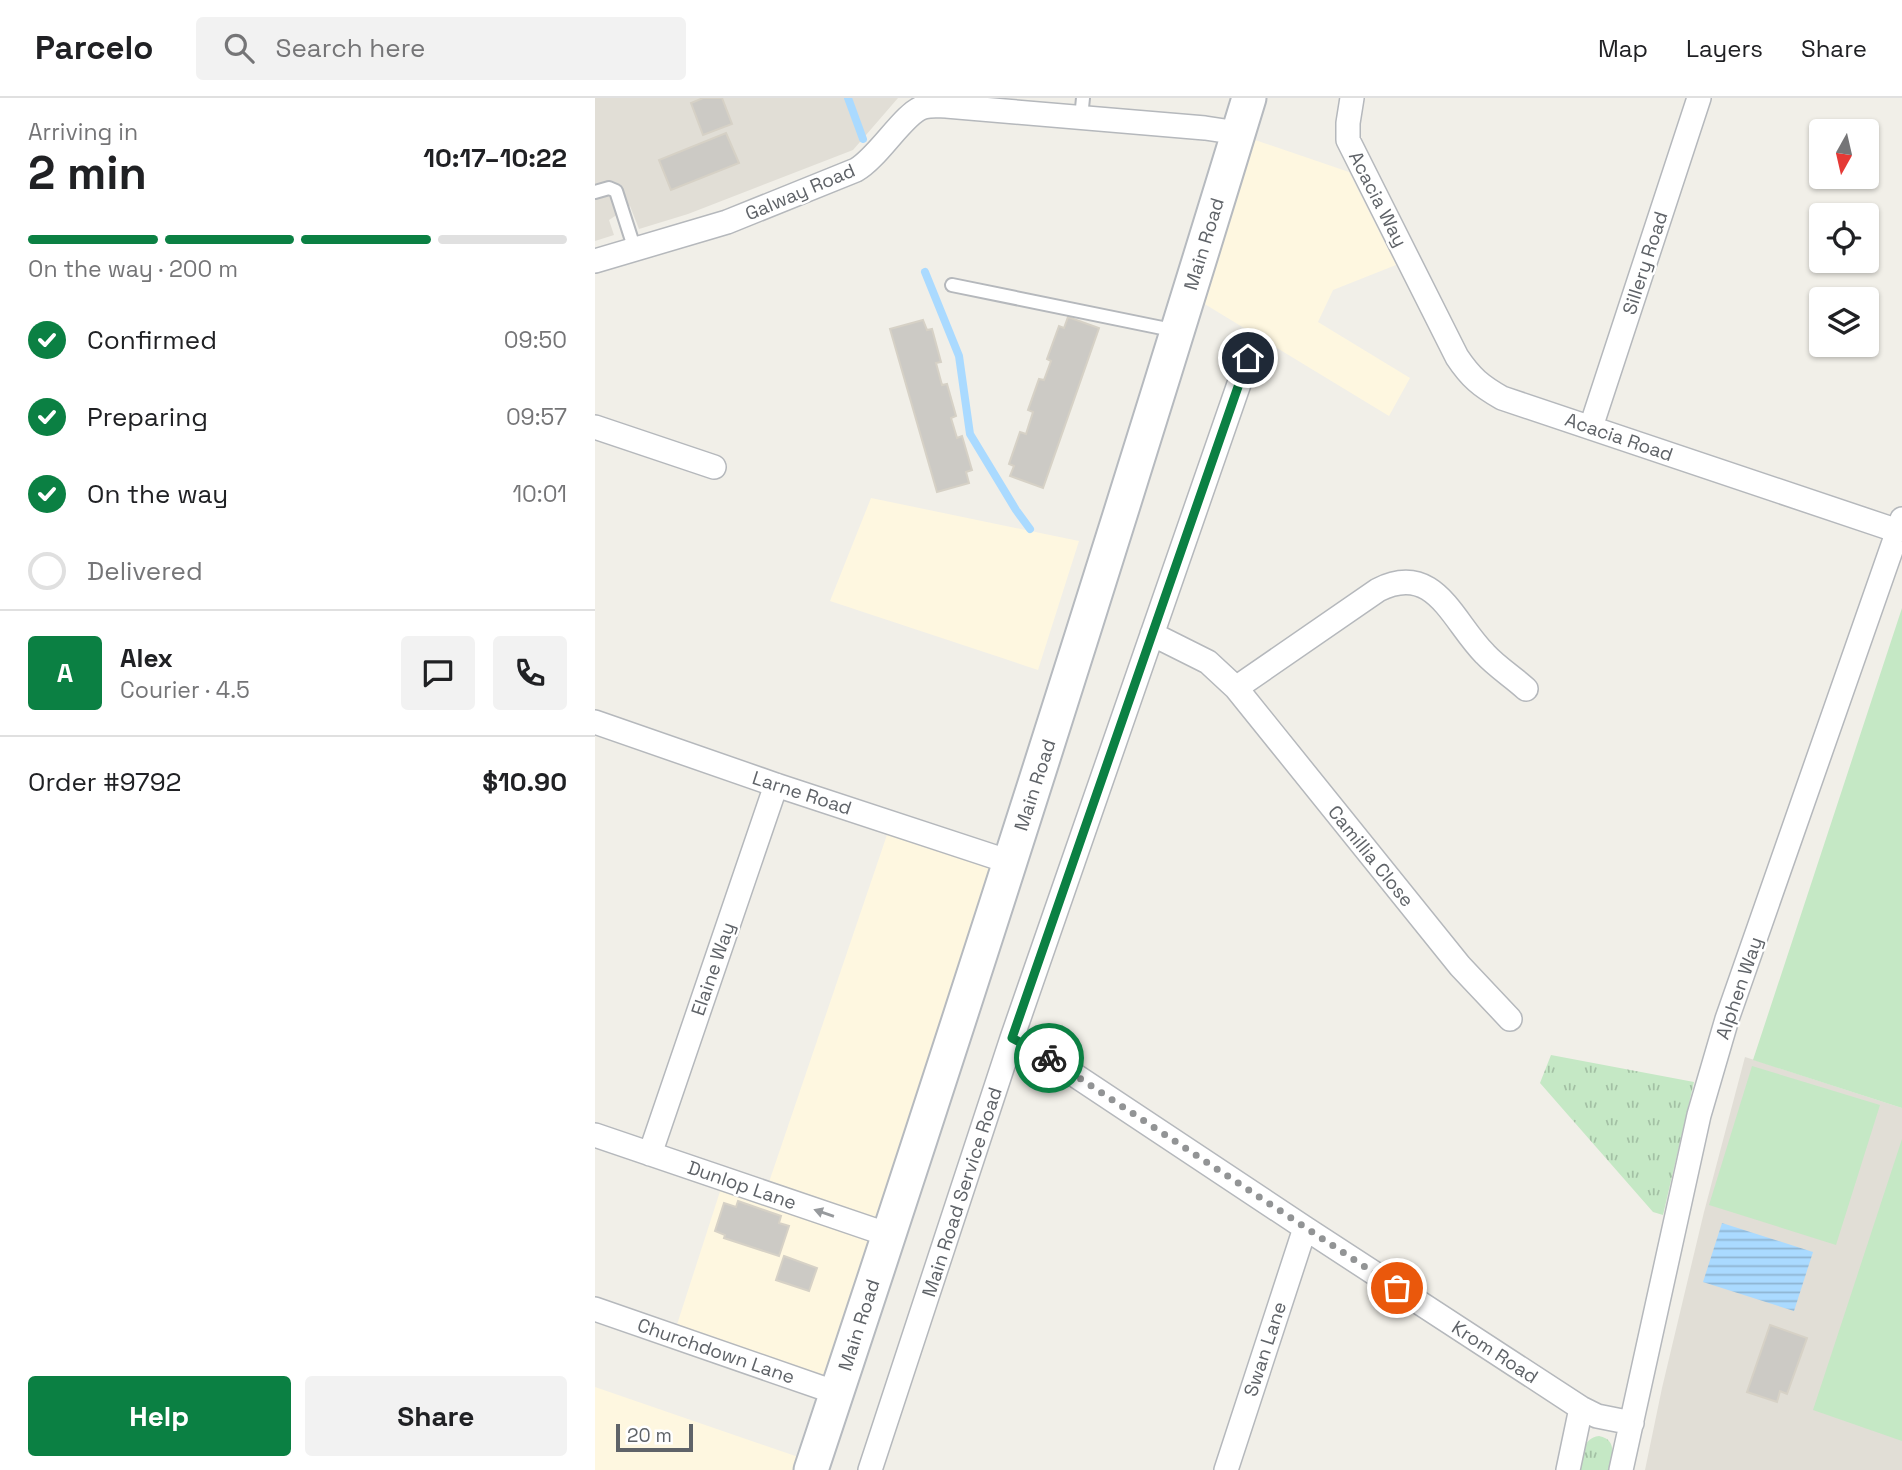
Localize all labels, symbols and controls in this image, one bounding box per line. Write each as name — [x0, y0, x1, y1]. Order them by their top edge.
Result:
search box — [196, 17, 686, 80]
text: Parcelo — [35, 27, 154, 69]
icon: search — [220, 29, 258, 67]
text: Search here — [276, 31, 425, 65]
text: Map — [1598, 33, 1648, 64]
text: Layers — [1686, 33, 1763, 64]
text: Share — [1801, 33, 1867, 64]
text: Arriving in — [28, 117, 138, 147]
north arrow — [1809, 119, 1879, 189]
map controls — [1809, 119, 1879, 357]
text: 10:17–10:22 — [423, 141, 567, 175]
text: 2 min — [28, 144, 147, 202]
street label: Acacia Way — [1343, 147, 1413, 251]
street label: Galway Road — [741, 158, 859, 226]
street label: Main Road — [1178, 195, 1230, 293]
button: locate — [1809, 203, 1879, 273]
street label: Sillery Road — [1617, 208, 1673, 318]
text: On the way · 200 m — [28, 254, 238, 284]
button: layers — [1809, 287, 1879, 357]
icon: check — [28, 321, 66, 359]
text: Confirmed — [87, 323, 217, 357]
text: 09:50 — [504, 325, 567, 355]
pin — [1218, 328, 1278, 388]
icon: home — [1229, 339, 1267, 377]
icon: check — [28, 398, 66, 436]
text: Preparing — [87, 400, 208, 434]
text: 09:57 — [506, 402, 567, 432]
street label: Acacia Road — [1562, 407, 1676, 467]
icon: check — [28, 475, 66, 513]
text: On the way — [87, 477, 228, 511]
text: 10:01 — [512, 479, 567, 509]
text: Delivered — [87, 554, 203, 588]
button: chat — [401, 636, 475, 710]
button: phone — [493, 636, 567, 710]
text: Alex — [120, 641, 173, 675]
text: A — [57, 656, 73, 690]
text: Courier · 4.5 — [120, 675, 250, 705]
street label: Main Road — [1008, 736, 1062, 834]
text: Order #9792 — [28, 765, 181, 799]
text: $10.90 — [482, 765, 567, 799]
street label: Larne Road — [749, 765, 855, 821]
street label: Camillia Close — [1322, 800, 1420, 912]
street label: Elaine Way — [685, 919, 741, 1019]
street label: Alphen Way — [1710, 933, 1768, 1043]
courier — [1014, 1023, 1084, 1093]
icon: bike — [1030, 1039, 1068, 1077]
street label: Main Road Service Road — [916, 1084, 1008, 1300]
street label: Dunlop Lane — [684, 1155, 800, 1215]
one-way arrow — [814, 1207, 835, 1217]
pin — [1367, 1258, 1427, 1318]
icon: bag — [1378, 1269, 1416, 1307]
street label: Main Road — [832, 1276, 886, 1374]
street label: Swan Lane — [1238, 1298, 1292, 1400]
street label: Churchdown Lane — [634, 1312, 798, 1390]
street label: Krom Road — [1447, 1315, 1543, 1389]
button: Help — [28, 1376, 291, 1456]
button: Share — [305, 1376, 567, 1456]
scale bar — [616, 1421, 693, 1453]
text: 20 m — [627, 1423, 672, 1448]

